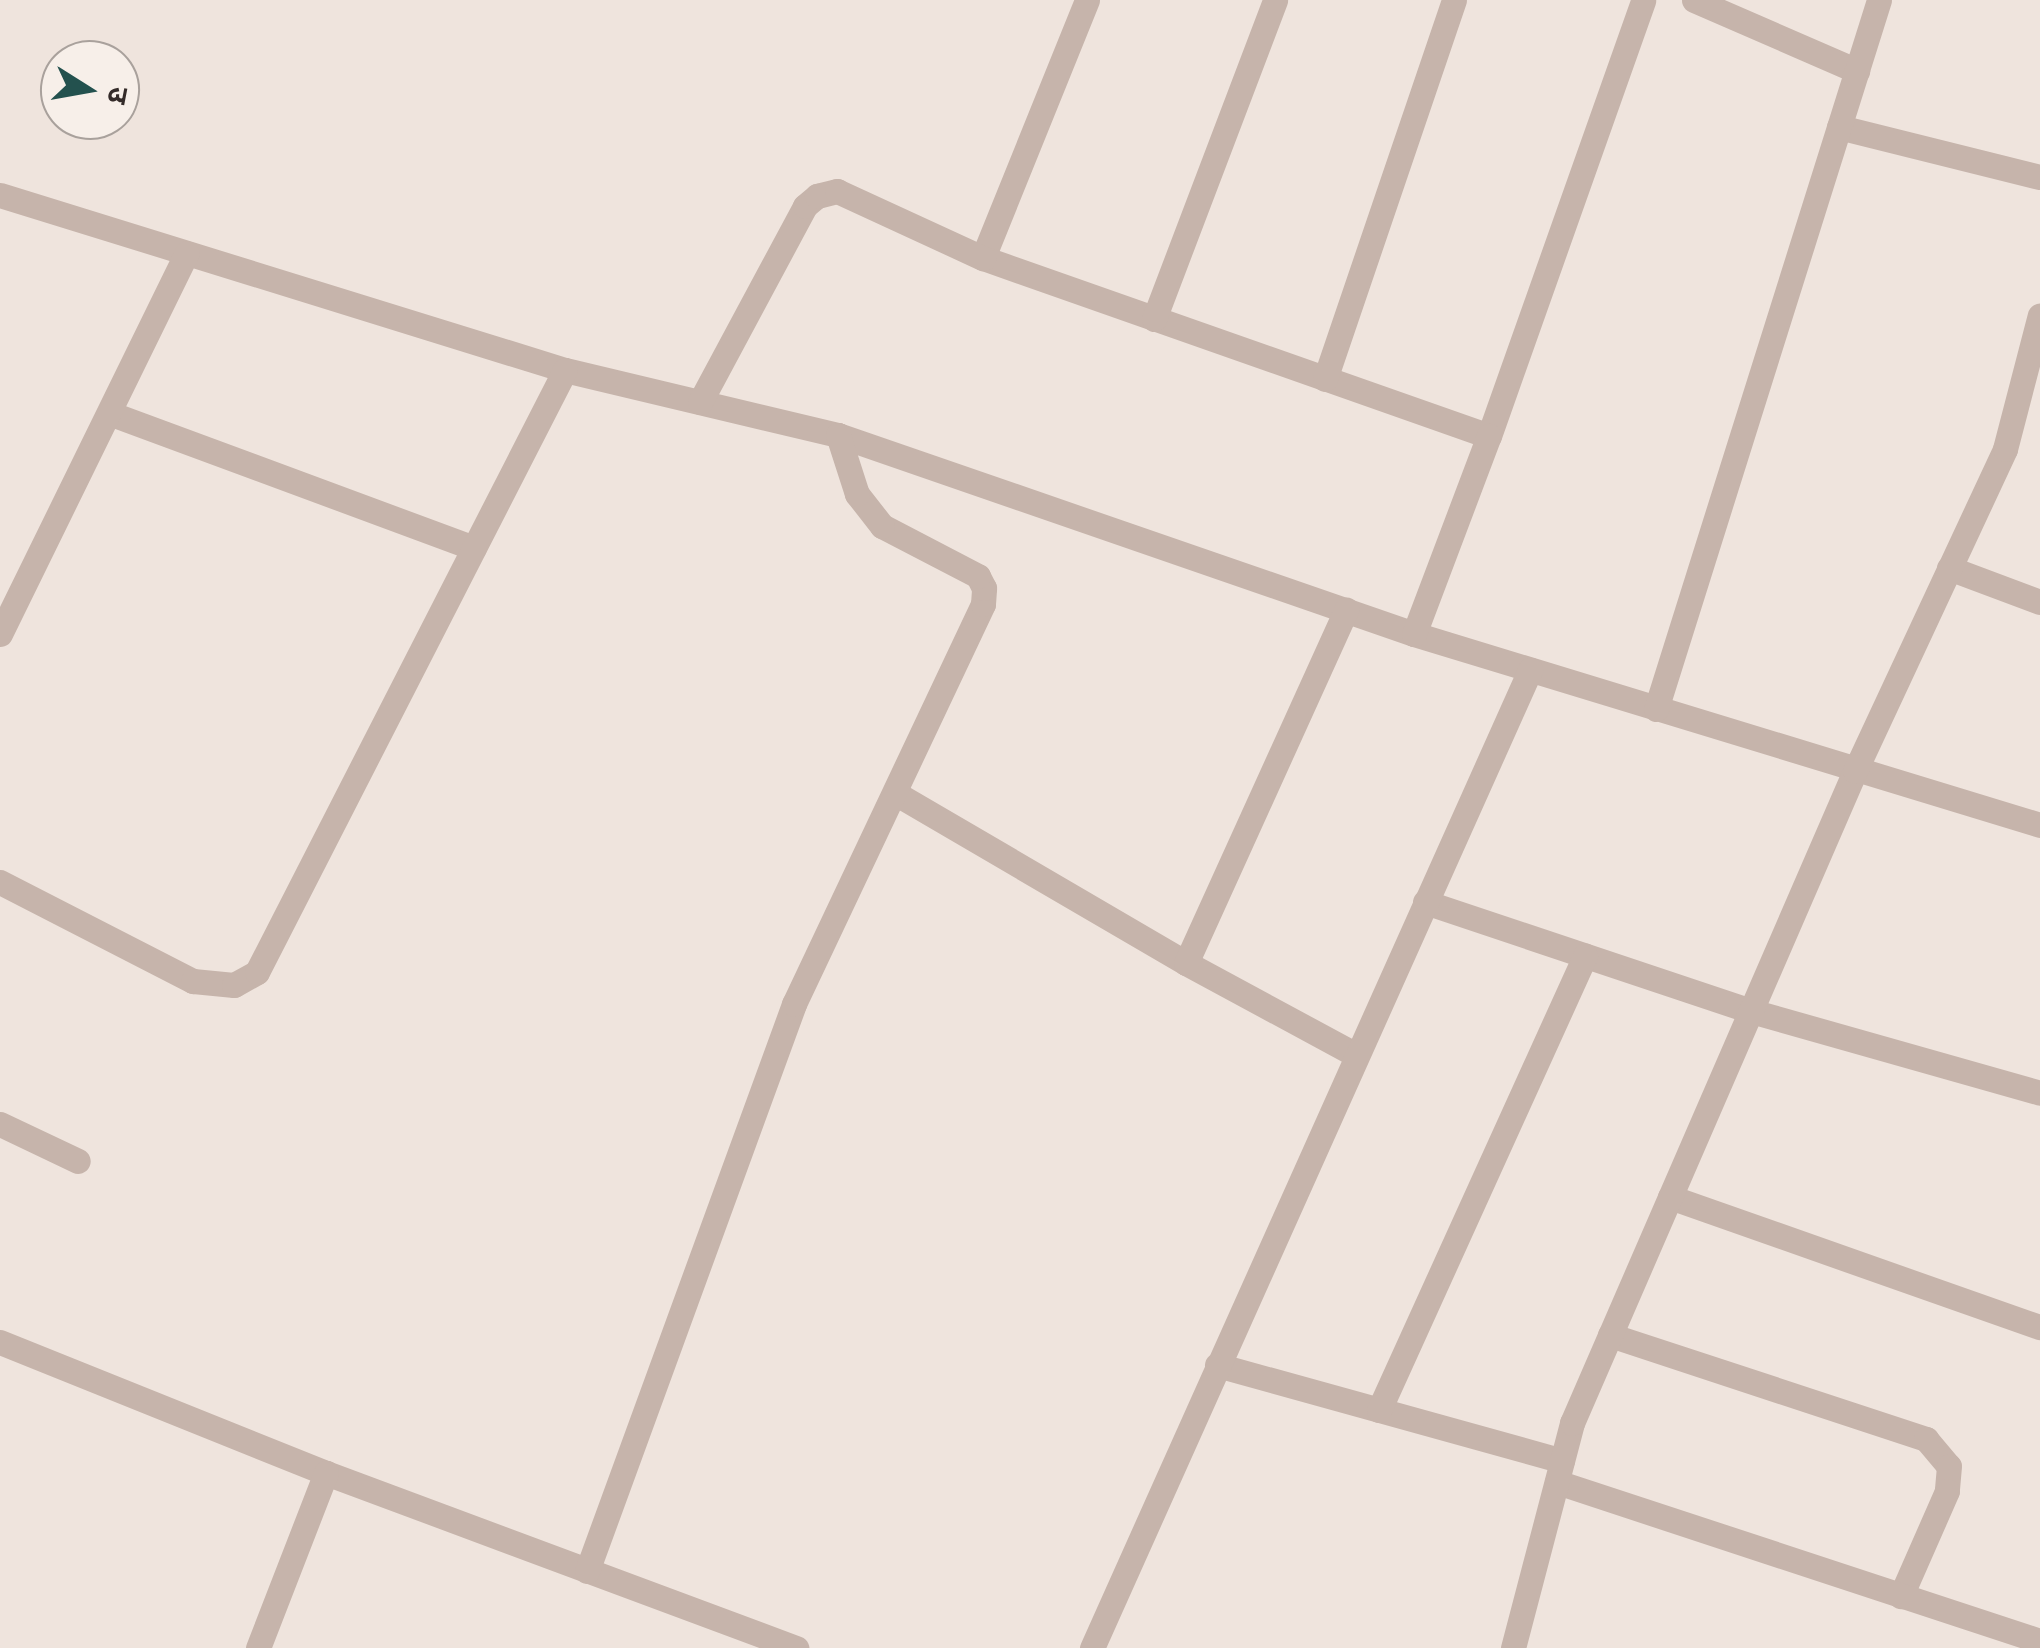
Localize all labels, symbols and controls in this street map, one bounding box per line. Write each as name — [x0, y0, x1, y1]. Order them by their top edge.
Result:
north arrow — [40, 40, 140, 140]
text: उ — [100, 84, 136, 107]

